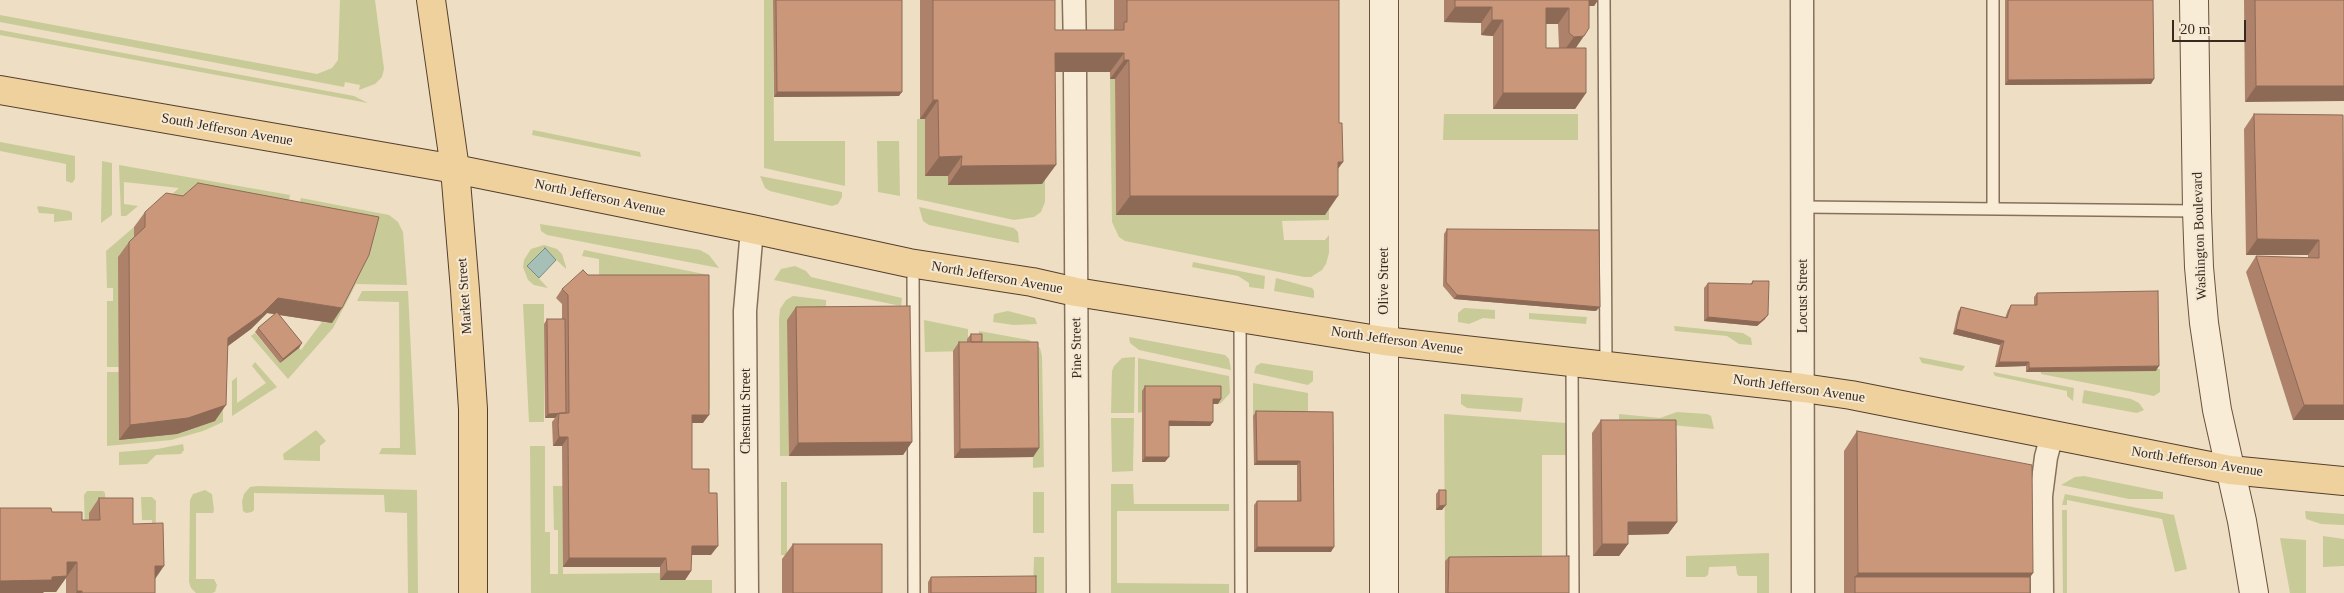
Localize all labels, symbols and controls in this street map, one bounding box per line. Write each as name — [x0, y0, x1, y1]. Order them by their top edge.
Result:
scale bar — [2174, 10, 2248, 42]
text: 20 m — [2180, 21, 2210, 37]
street label: South Jefferson Avenue — [160, 110, 294, 150]
street label: Washington Boulevard — [2189, 172, 2211, 300]
street label: North Jefferson Avenue — [533, 176, 667, 220]
street label: Olive Street — [1376, 247, 1392, 315]
street label: Market Street — [454, 257, 476, 335]
street label: North Jefferson Avenue — [930, 258, 1064, 298]
street label: Locust Street — [1795, 259, 1811, 333]
street label: Pine Street — [1068, 317, 1086, 379]
street label: North Jefferson Avenue — [1330, 323, 1464, 359]
street label: Chestnut Street — [738, 368, 754, 454]
street label: North Jefferson Avenue — [1732, 371, 1866, 407]
street label: North Jefferson Avenue — [2130, 443, 2264, 481]

